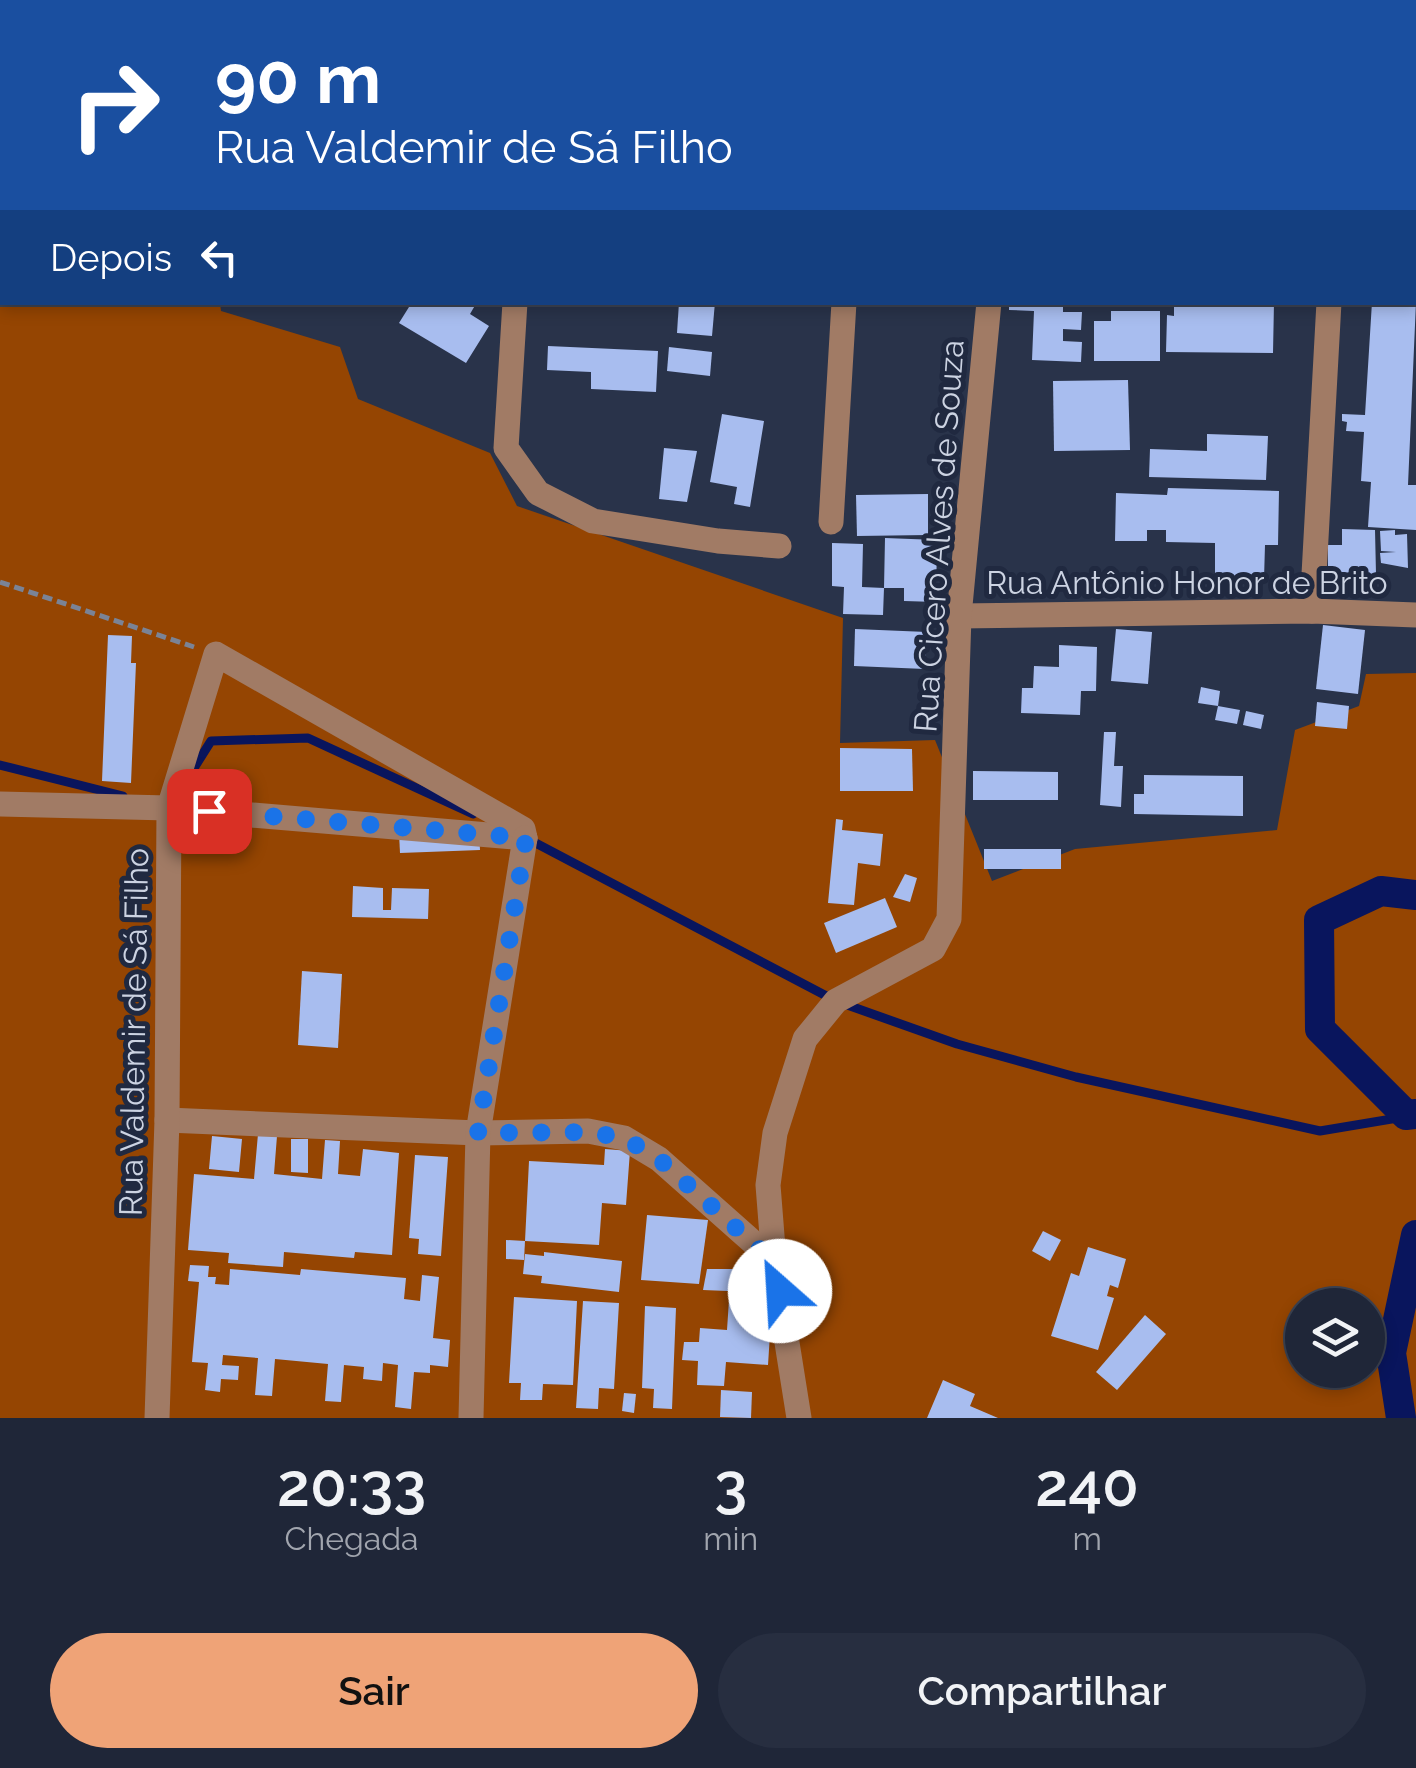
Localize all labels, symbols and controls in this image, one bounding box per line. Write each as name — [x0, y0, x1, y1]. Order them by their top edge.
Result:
text: 90 m — [215, 37, 381, 119]
icon: right — [50, 40, 180, 170]
text: Rua Valdemir de Sá Filho — [215, 121, 733, 174]
icon: left — [192, 230, 247, 285]
text: Depois — [50, 235, 172, 280]
street label: Rua Cicero Alves de Souza — [906, 338, 971, 734]
street label: Rua Antônio Honor de Brito — [986, 564, 1388, 601]
pin — [167, 769, 252, 854]
icon: arrive — [182, 784, 237, 839]
street label: Rua Valdemir de Sá Filho — [112, 848, 155, 1216]
position arrow — [728, 1239, 832, 1343]
map controls — [1285, 1288, 1385, 1388]
button: layers — [1285, 1288, 1385, 1388]
text: 20:33 — [277, 1450, 426, 1520]
text: 3 — [714, 1450, 747, 1520]
text: 240 — [1035, 1450, 1139, 1520]
text: Chegada — [285, 1520, 419, 1557]
text: min — [703, 1520, 758, 1557]
text: m — [1072, 1520, 1102, 1557]
button: Sair — [50, 1633, 698, 1748]
button: Compartilhar — [718, 1633, 1366, 1748]

